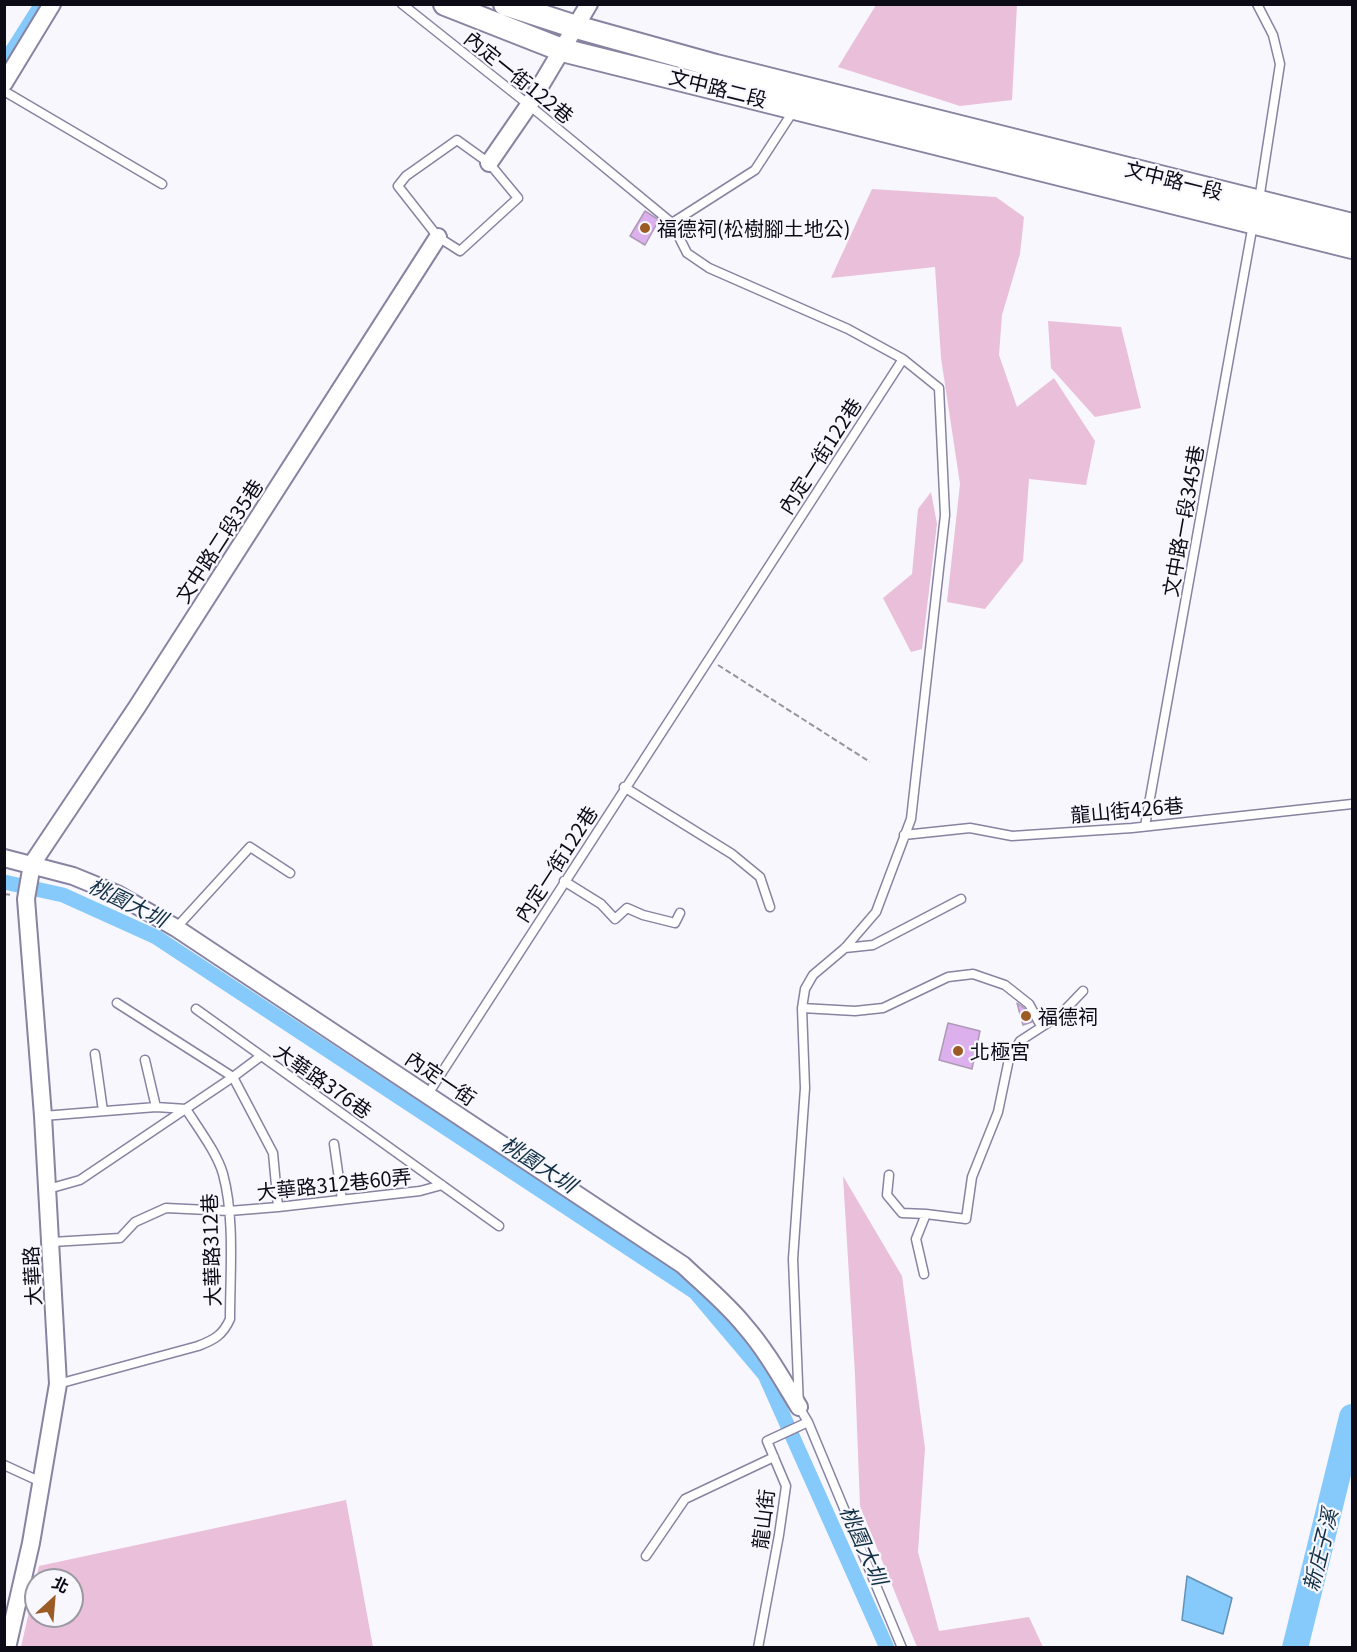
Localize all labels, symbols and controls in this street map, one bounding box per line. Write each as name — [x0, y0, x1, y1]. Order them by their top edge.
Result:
street label: 內定一街122巷 — [460, 26, 578, 128]
street label: 文中路二段 — [667, 64, 769, 112]
street label: 文中路一段 — [1123, 156, 1225, 204]
place label: 福德祠(松樹腳土地公) — [657, 216, 851, 240]
marker: 福德祠(松樹腳土地公) — [638, 221, 652, 235]
street label: 內定一街122巷 — [774, 394, 866, 518]
street label: 文中路一段345巷 — [1158, 443, 1208, 599]
street label: 文中路二段35巷 — [170, 475, 268, 607]
street label: 龍山街426巷 — [1070, 793, 1184, 827]
street label: 內定一街122巷 — [510, 802, 602, 926]
water label: 桃園大圳 — [85, 872, 171, 932]
place label: 福德祠 — [1038, 1004, 1098, 1028]
marker: 福德祠 — [1019, 1009, 1033, 1023]
street label: 大華路376巷 — [270, 1039, 376, 1123]
place label: 北極宮 — [970, 1039, 1030, 1063]
marker: 北極宮 — [951, 1044, 965, 1058]
street label: 內定一街 — [401, 1046, 481, 1110]
water label: 桃園大圳 — [497, 1131, 581, 1197]
street label: 大華路312巷60弄 — [255, 1164, 413, 1204]
street label: 大華路312巷 — [197, 1193, 225, 1307]
street label: 大華路 — [18, 1245, 46, 1307]
street label: 龍山街 — [747, 1488, 779, 1550]
water label: 桃園大圳 — [835, 1502, 893, 1588]
water label: 新庄子溪 — [1298, 1506, 1342, 1594]
north arrow — [24, 1568, 84, 1628]
text: 北 — [49, 1569, 73, 1598]

